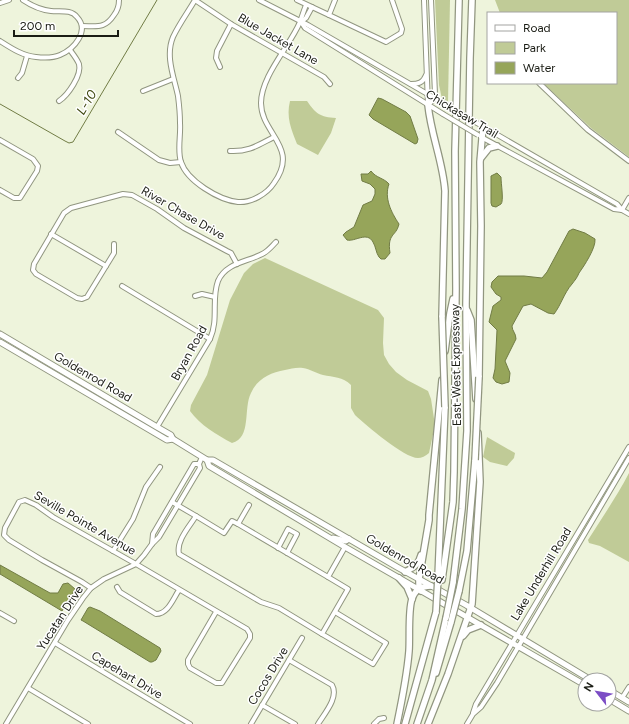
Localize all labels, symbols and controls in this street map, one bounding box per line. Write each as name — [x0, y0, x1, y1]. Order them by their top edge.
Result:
street label: Blue Jacket Lane — [235, 10, 321, 68]
scale bar — [14, 12, 118, 38]
legend — [487, 12, 617, 84]
text: 200 m — [20, 19, 55, 33]
text: Road — [523, 21, 551, 35]
text: Park — [523, 41, 546, 55]
text: Water — [523, 61, 555, 75]
water label: L-10 — [73, 87, 100, 117]
street label: Chickasaw Trail — [423, 87, 501, 141]
street label: River Chase Drive — [139, 183, 228, 243]
street label: East-West Expressway — [448, 303, 464, 426]
street label: Bryan Road — [168, 323, 210, 383]
street label: Goldenrod Road — [52, 349, 134, 405]
street label: Seville Pointe Avenue — [32, 488, 139, 558]
street label: Lake Underhill Road — [508, 525, 574, 623]
street label: Goldenrod Road — [364, 531, 446, 587]
street label: Yucatan Drive — [34, 583, 86, 653]
street label: Cocos Drive — [245, 644, 291, 708]
street label: Capehart Drive — [89, 648, 166, 702]
north arrow — [577, 672, 617, 712]
text: N — [581, 680, 597, 694]

